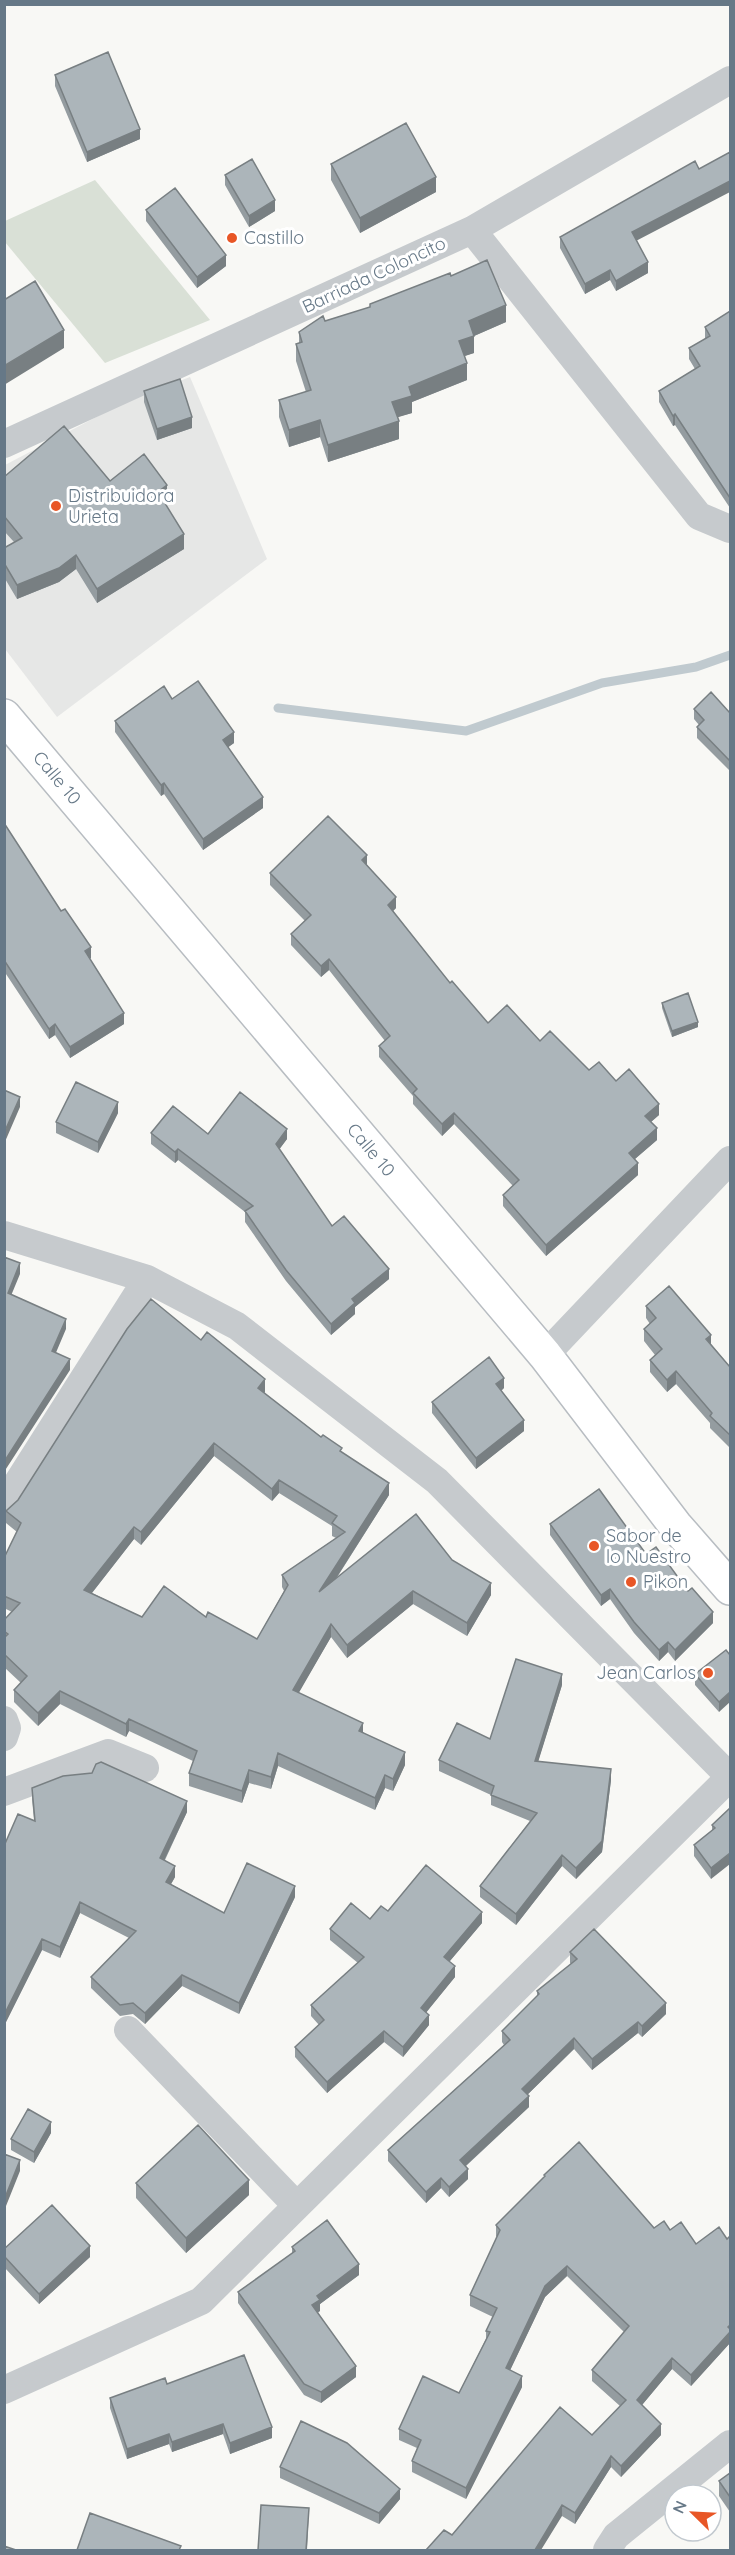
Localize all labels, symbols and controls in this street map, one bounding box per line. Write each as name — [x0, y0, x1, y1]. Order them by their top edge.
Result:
place label: Castillo — [244, 226, 304, 249]
marker: Castillo — [225, 231, 239, 245]
street label: Barriada Coloncito — [298, 231, 449, 318]
place label: Distribuidora Urieta — [68, 484, 175, 528]
marker: Distribuidora Urieta — [49, 499, 63, 513]
street label: Calle 10 — [28, 746, 87, 809]
street label: Calle 10 — [342, 1118, 401, 1181]
place label: Sabor de lo Nuestro — [606, 1524, 691, 1568]
marker: Sabor de lo Nuestro — [587, 1539, 601, 1553]
place label: Pikon — [643, 1570, 688, 1593]
marker: Pikon — [624, 1575, 638, 1589]
place label: Jean Carlos — [596, 1661, 696, 1684]
marker: Jean Carlos — [701, 1666, 715, 1680]
north arrow — [663, 2483, 723, 2543]
text: N — [668, 2497, 691, 2516]

